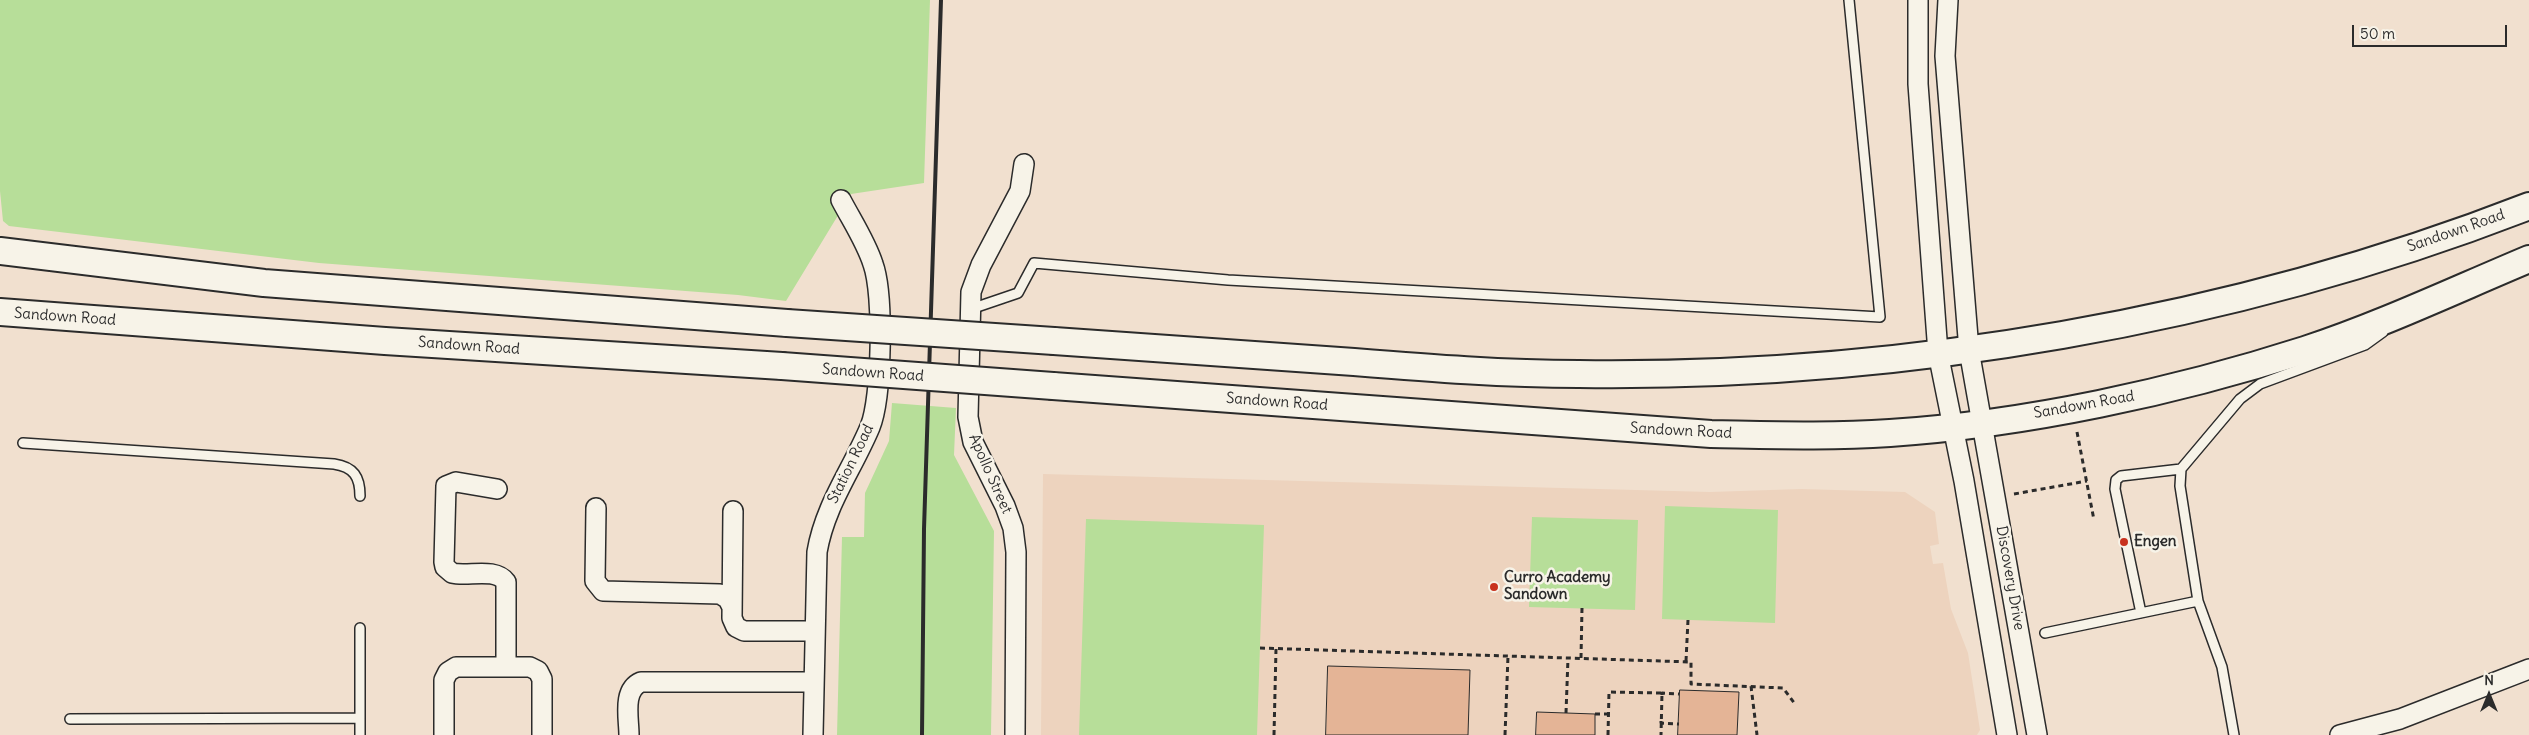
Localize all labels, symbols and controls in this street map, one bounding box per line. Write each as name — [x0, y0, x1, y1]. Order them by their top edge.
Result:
scale bar — [2354, 15, 2509, 47]
text: 50 m — [2360, 24, 2395, 43]
street label: Sandown Road — [2405, 206, 2507, 256]
street label: Sandown Road — [13, 304, 117, 330]
street label: Sandown Road — [417, 333, 521, 359]
street label: Sandown Road — [821, 360, 925, 386]
street label: Sandown Road — [2032, 387, 2136, 423]
street label: Sandown Road — [1225, 389, 1329, 415]
street label: Sandown Road — [1630, 419, 1732, 443]
street label: Station Road — [824, 421, 878, 507]
street label: Apollo Street — [964, 431, 1016, 517]
street label: Discovery Drive — [1992, 524, 2028, 632]
place label: Engen — [2134, 533, 2177, 551]
marker: Engen — [2118, 536, 2130, 548]
place label: Curro Academy Sandown — [1504, 569, 1611, 604]
marker: Curro Academy Sandown — [1488, 581, 1500, 593]
north arrow — [2464, 670, 2514, 720]
text: N — [2484, 671, 2494, 689]

